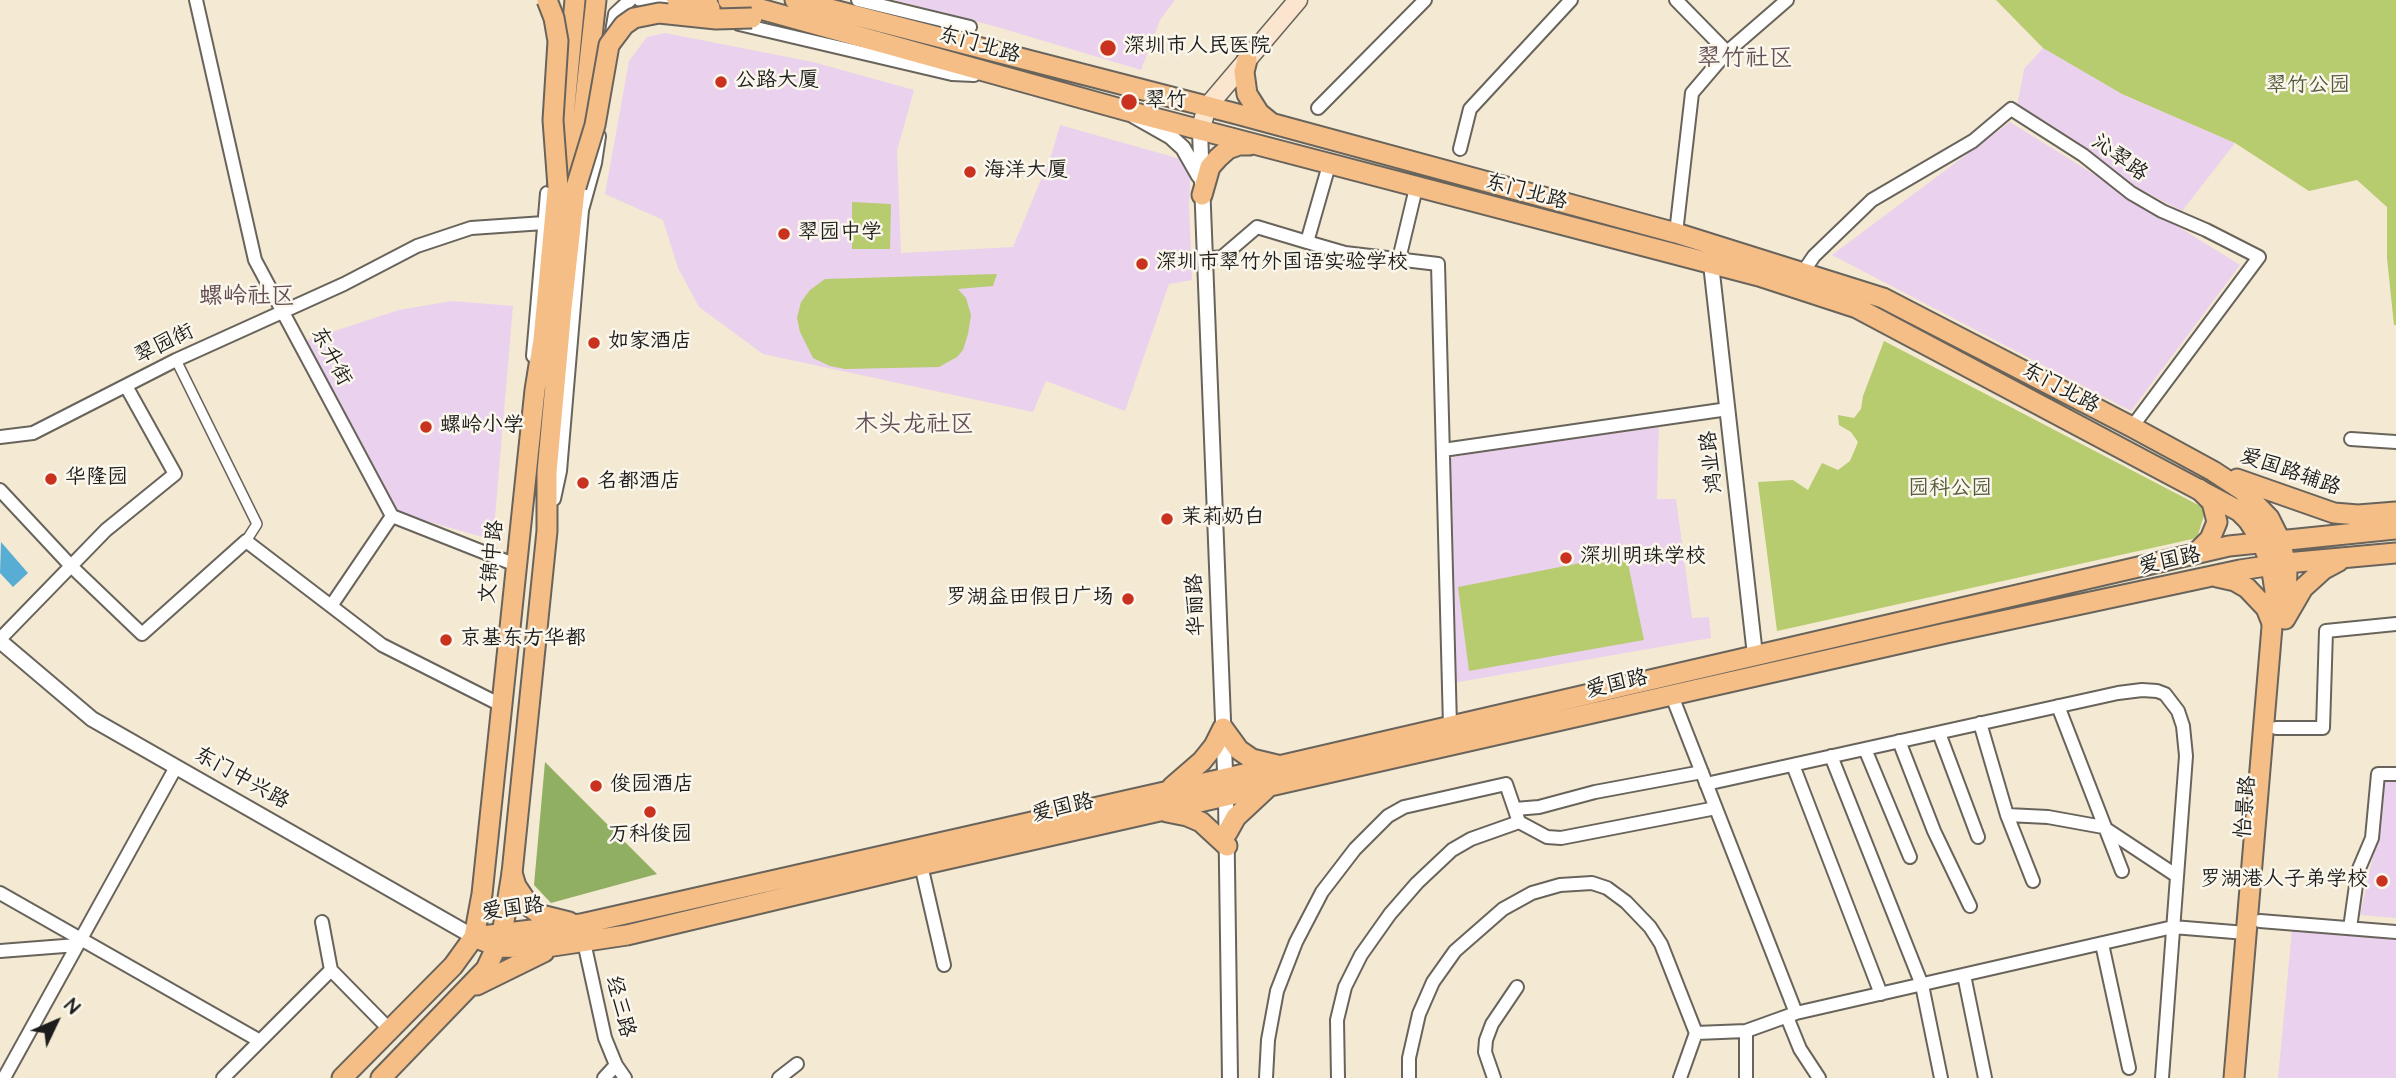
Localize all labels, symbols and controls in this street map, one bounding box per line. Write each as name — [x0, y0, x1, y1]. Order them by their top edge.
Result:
street label: 东门北路 — [935, 22, 1023, 70]
place label: 深圳市人民医院 — [1124, 35, 1271, 61]
marker: 深圳市人民医院 — [1098, 38, 1118, 58]
district label: 翠竹社区 — [1697, 46, 1793, 74]
place label: 公路大厦 — [735, 69, 819, 95]
marker: 公路大厦 — [713, 74, 729, 90]
park label: 翠竹公园 — [2266, 74, 2350, 100]
place label: 翠竹 — [1145, 89, 1187, 115]
marker: 翠竹 — [1119, 92, 1139, 112]
street label: 沁翠路 — [2086, 130, 2152, 188]
place label: 海洋大厦 — [984, 159, 1068, 185]
marker: 海洋大厦 — [962, 164, 978, 180]
street label: 东门北路 — [1482, 170, 1570, 216]
place label: 翠园中学 — [798, 221, 882, 247]
marker: 翠园中学 — [776, 226, 792, 242]
place label: 深圳市翠竹外国语实验学校 — [1156, 251, 1408, 277]
marker: 深圳市翠竹外国语实验学校 — [1134, 256, 1150, 272]
district label: 螺岭社区 — [199, 284, 295, 312]
street label: 翠园街 — [131, 320, 199, 370]
street label: 东升街 — [304, 323, 356, 391]
place label: 如家酒店 — [608, 330, 692, 356]
marker: 如家酒店 — [586, 335, 602, 351]
street label: 东门北路 — [2017, 358, 2103, 420]
district label: 木头龙社区 — [854, 412, 974, 440]
place label: 螺岭小学 — [440, 414, 524, 440]
marker: 螺岭小学 — [418, 419, 434, 435]
street label: 鸿业路 — [1697, 429, 1729, 495]
street label: 爱国路辅路 — [2236, 444, 2344, 502]
place label: 华隆园 — [65, 466, 128, 492]
place label: 名都酒店 — [597, 470, 681, 496]
marker: 华隆园 — [43, 471, 59, 487]
marker: 名都酒店 — [575, 475, 591, 491]
park label: 园科公园 — [1908, 477, 1992, 503]
place label: 茉莉奶白 — [1181, 506, 1265, 532]
marker: 茉莉奶白 — [1159, 511, 1175, 527]
street label: 文锦中路 — [476, 519, 510, 605]
street label: 爱国路 — [2137, 543, 2203, 581]
place label: 深圳明珠学校 — [1580, 545, 1706, 571]
marker: 深圳明珠学校 — [1558, 550, 1574, 566]
street label: 华丽路 — [1183, 573, 1211, 637]
place label: 罗湖益田假日广场 — [946, 586, 1114, 612]
marker: 罗湖益田假日广场 — [1120, 591, 1136, 607]
place label: 京基东方华都 — [460, 627, 586, 653]
marker: 京基东方华都 — [438, 632, 454, 648]
street label: 爱国路 — [1583, 666, 1651, 704]
street label: 东门中兴路 — [189, 743, 293, 815]
place label: 俊园酒店 — [610, 773, 694, 799]
street label: 怡景路 — [2232, 775, 2262, 839]
marker: 俊园酒店 — [588, 778, 604, 794]
street label: 爱国路 — [1029, 790, 1097, 828]
marker: 万科俊园 — [642, 804, 658, 820]
place label: 万科俊园 — [608, 823, 692, 849]
place label: 罗湖港人子弟学校 — [2200, 868, 2368, 894]
marker: 罗湖港人子弟学校 — [2374, 873, 2390, 889]
street label: 爱国路 — [480, 894, 546, 926]
street label: 经三路 — [599, 973, 639, 1041]
north arrow — [21, 987, 91, 1057]
text: N — [58, 993, 85, 1021]

